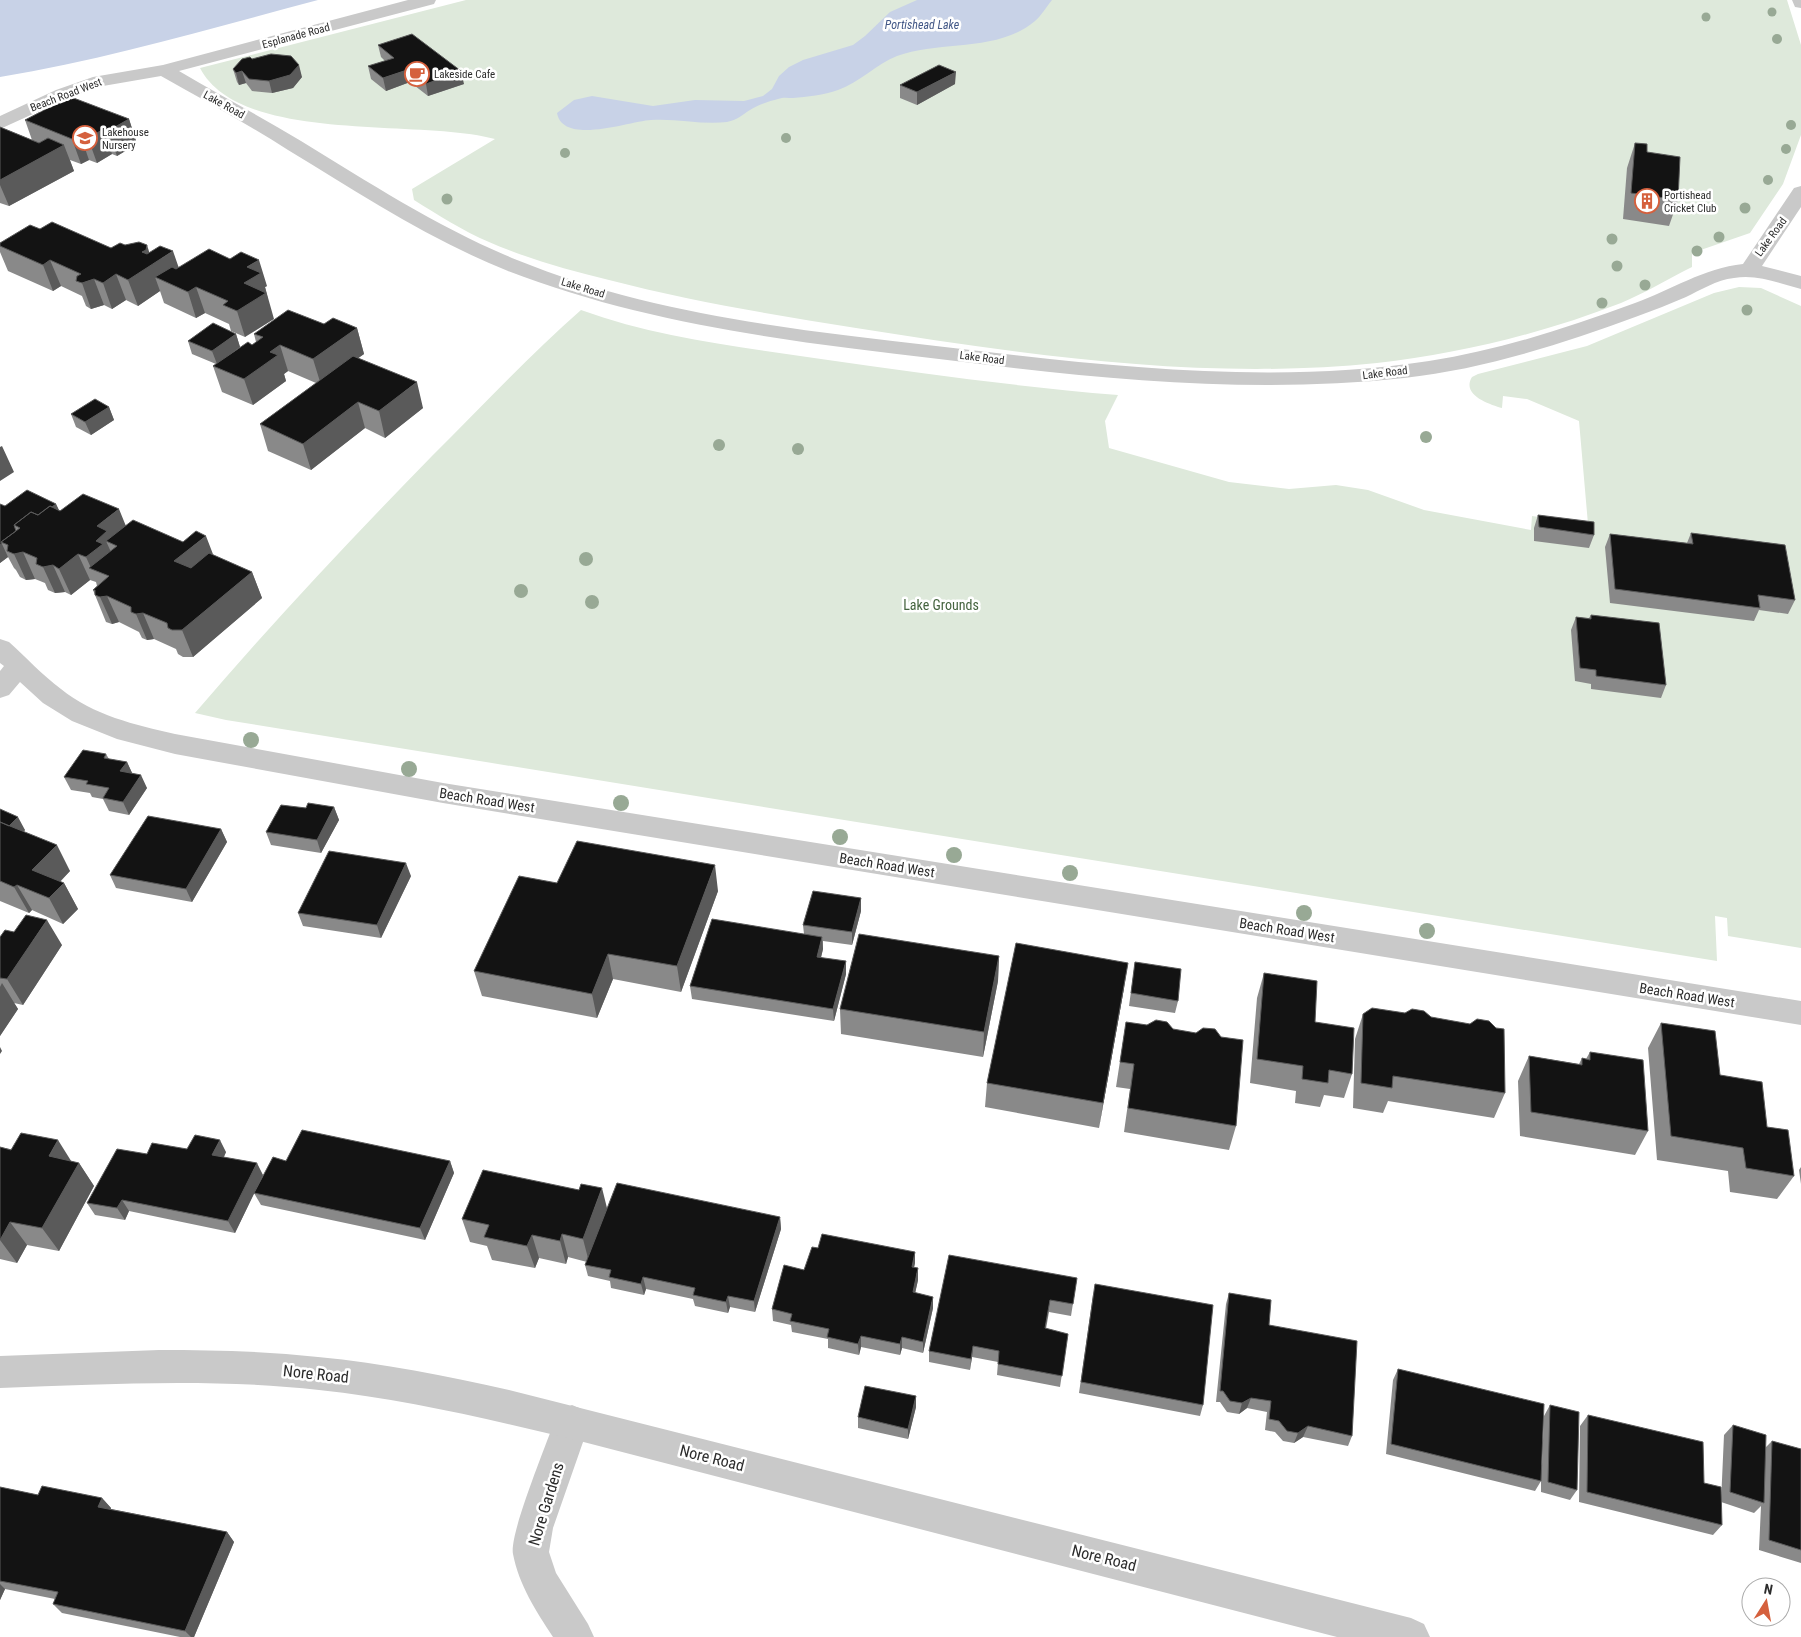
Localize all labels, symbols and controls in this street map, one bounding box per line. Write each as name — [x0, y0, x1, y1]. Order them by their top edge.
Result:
water label: Portishead Lake — [885, 18, 960, 32]
street label: Esplanade Road — [261, 21, 331, 51]
cafe icon: Lakeside Cafe — [404, 61, 430, 87]
place label: Lakeside Cafe — [434, 68, 495, 81]
street label: Beach Road West — [28, 75, 104, 115]
street label: Lake Road — [201, 88, 247, 122]
school or university icon: Lakehouse Nursery — [72, 125, 98, 151]
place label: Lakehouse Nursery — [102, 126, 149, 152]
building icon: Portishead Cricket Club — [1634, 188, 1660, 214]
place label: Portishead Cricket Club — [1664, 189, 1716, 215]
street label: Lake Road — [1752, 215, 1790, 259]
street label: Lake Road — [560, 275, 606, 301]
street label: Lake Road — [959, 349, 1005, 367]
street label: Lake Road — [1362, 364, 1408, 382]
park label: Lake Grounds — [903, 597, 979, 613]
street label: Beach Road West — [438, 785, 536, 815]
street label: Beach Road West — [838, 850, 936, 880]
street label: Beach Road West — [1238, 915, 1336, 945]
street label: Beach Road West — [1638, 980, 1736, 1010]
street label: Nore Road — [282, 1361, 350, 1387]
street label: Nore Road — [678, 1441, 746, 1475]
street label: Nore Gardens — [524, 1460, 568, 1548]
street label: Nore Road — [1070, 1541, 1138, 1575]
north arrow — [1741, 1577, 1791, 1627]
text: N — [1763, 1581, 1774, 1598]

